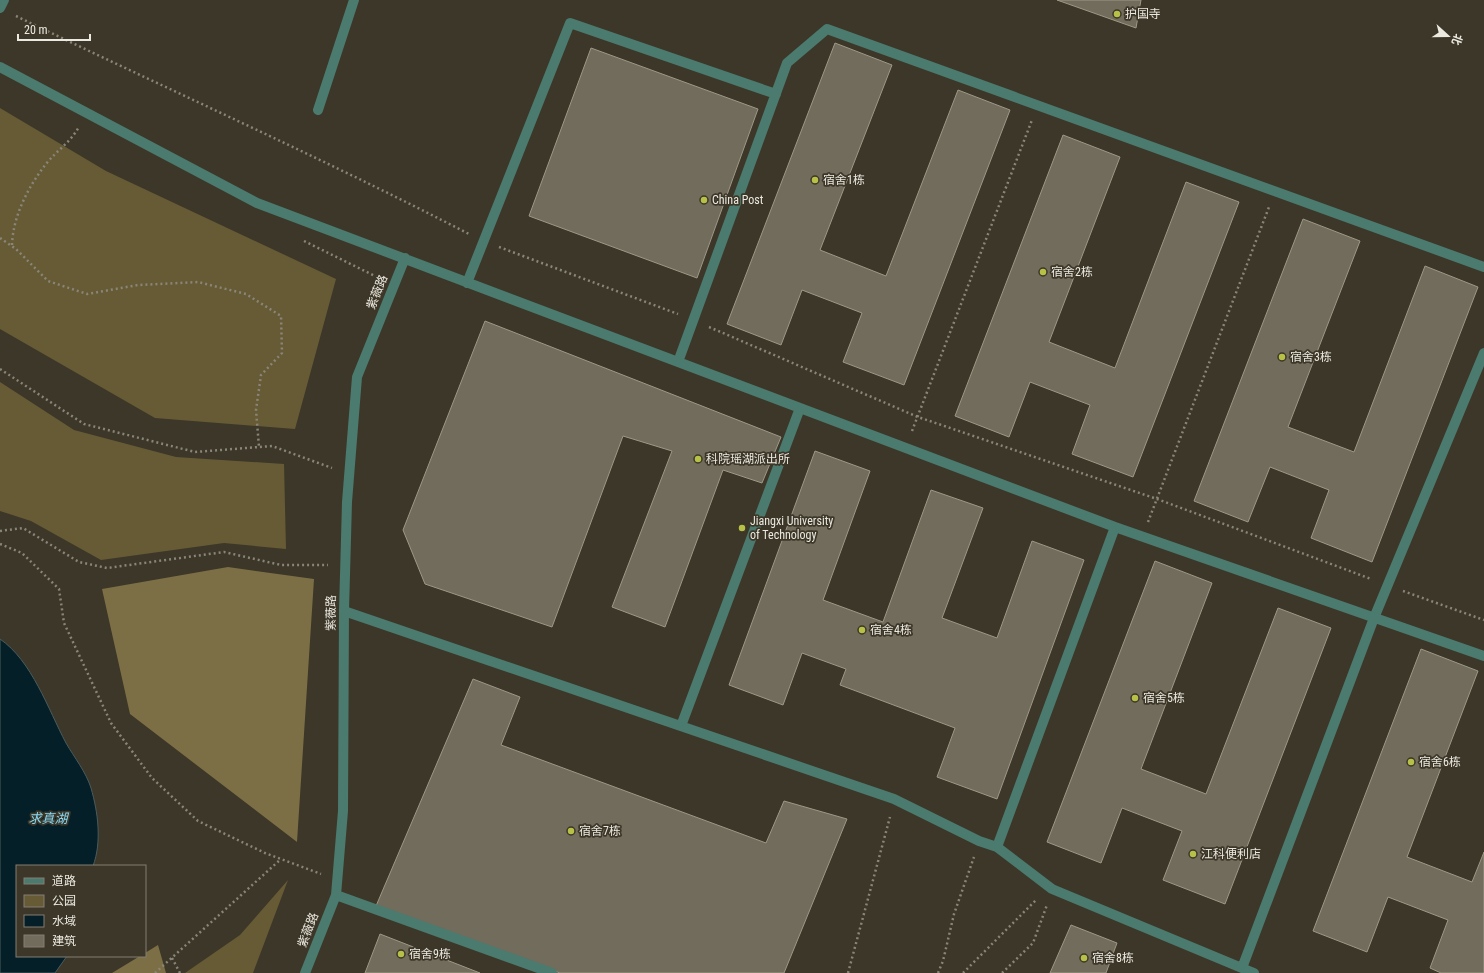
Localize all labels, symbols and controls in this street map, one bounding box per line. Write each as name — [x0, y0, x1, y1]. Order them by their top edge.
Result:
place label: 护国寺 — [1125, 7, 1161, 21]
marker: 护国寺 — [1112, 9, 1122, 19]
scale bar — [18, 16, 90, 42]
north arrow — [1428, 16, 1468, 56]
text: 20 m — [24, 23, 48, 37]
text: 北 — [1449, 32, 1465, 47]
place label: 宿舍1栋 — [823, 173, 865, 187]
marker: 宿舍1栋 — [810, 175, 820, 185]
place label: China Post — [712, 193, 764, 207]
marker: China Post — [699, 195, 709, 205]
place label: 宿舍2栋 — [1051, 265, 1093, 279]
marker: 宿舍2栋 — [1038, 267, 1048, 277]
street label: 紫薇路 — [364, 273, 390, 311]
place label: 宿舍3栋 — [1290, 350, 1332, 364]
marker: 宿舍3栋 — [1277, 352, 1287, 362]
place label: 科院瑶湖派出所 — [706, 452, 790, 466]
marker: 科院瑶湖派出所 — [693, 454, 703, 464]
place label: Jiangxi University of Technology — [750, 514, 833, 542]
marker: Jiangxi University of Technology — [737, 523, 747, 533]
street label: 紫薇路 — [324, 595, 338, 631]
place label: 宿舍4栋 — [870, 623, 912, 637]
marker: 宿舍4栋 — [857, 625, 867, 635]
place label: 宿舍5栋 — [1143, 691, 1185, 705]
marker: 宿舍5栋 — [1130, 693, 1140, 703]
place label: 宿舍6栋 — [1419, 755, 1461, 769]
marker: 宿舍6栋 — [1406, 757, 1416, 767]
water label: 求真湖 — [28, 811, 69, 826]
place label: 宿舍7栋 — [579, 824, 621, 838]
marker: 宿舍7栋 — [566, 826, 576, 836]
place label: 江科便利店 — [1201, 847, 1261, 861]
marker: 江科便利店 — [1188, 849, 1198, 859]
legend — [16, 865, 146, 957]
text: 道路 — [52, 874, 76, 888]
text: 公园 — [52, 894, 76, 908]
street label: 紫薇路 — [295, 911, 321, 949]
text: 水域 — [52, 914, 76, 928]
text: 建筑 — [52, 934, 76, 948]
place label: 宿舍9栋 — [409, 947, 451, 961]
marker: 宿舍9栋 — [396, 949, 406, 959]
place label: 宿舍8栋 — [1092, 951, 1134, 965]
marker: 宿舍8栋 — [1079, 953, 1089, 963]

